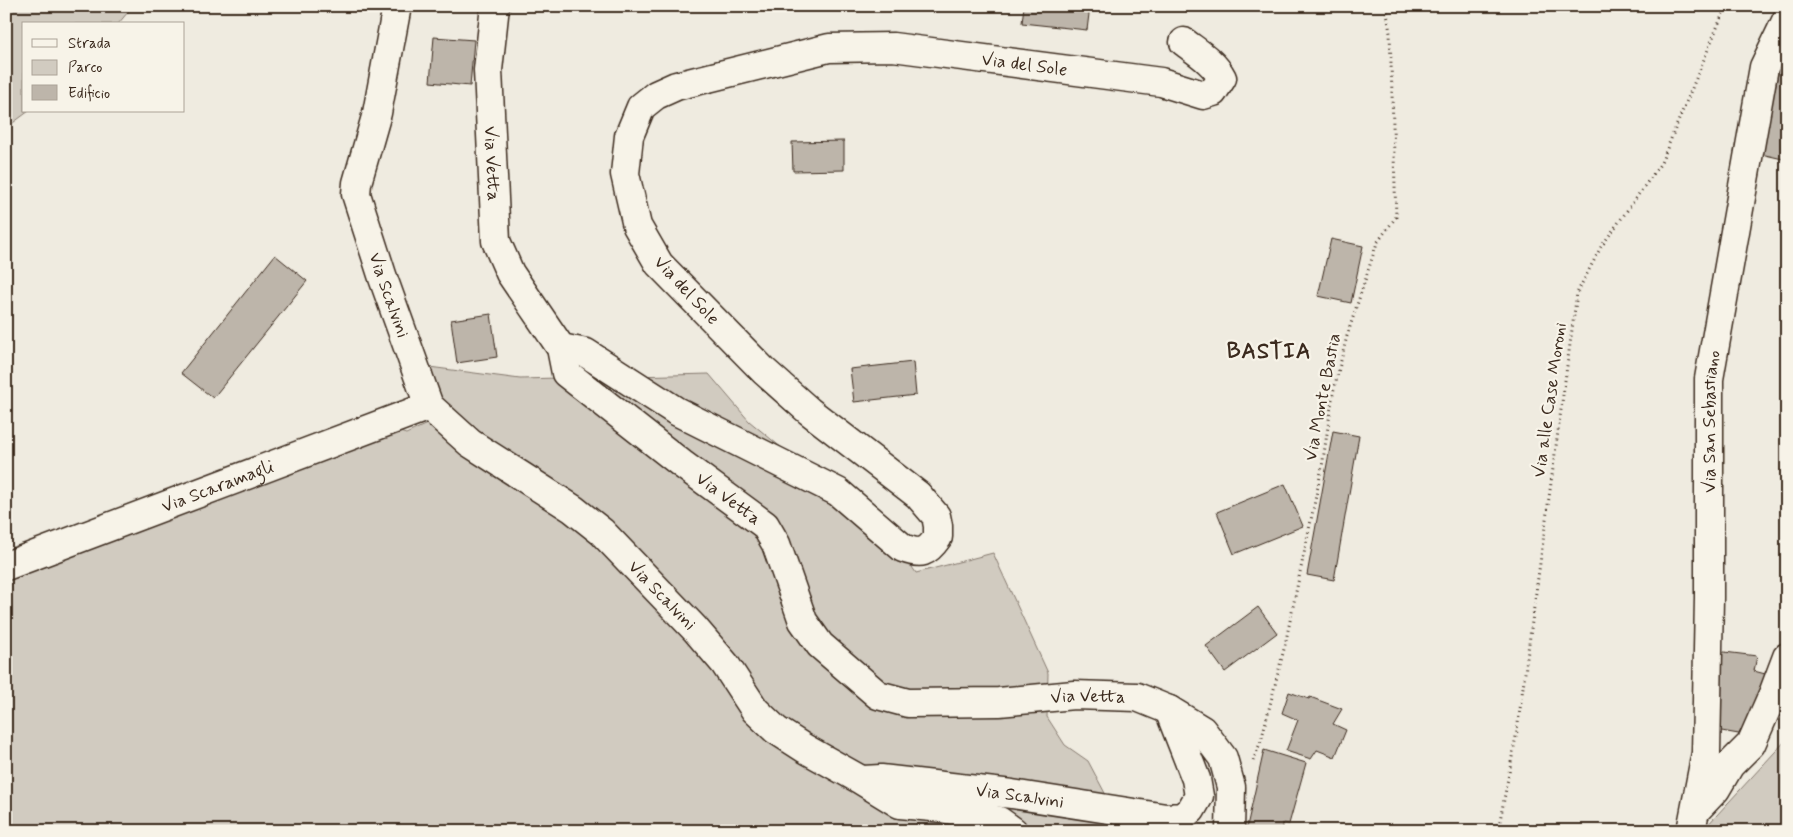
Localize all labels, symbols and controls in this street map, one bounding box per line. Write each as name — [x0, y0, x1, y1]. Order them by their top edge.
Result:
legend — [22, 22, 185, 112]
text: Strada — [68, 34, 111, 54]
street label: Via del Sole — [980, 48, 1069, 83]
text: Parco — [68, 58, 102, 78]
text: Edificio — [68, 84, 110, 104]
street label: Via Vetta — [478, 125, 505, 202]
street label: Via Scalvini — [363, 250, 414, 341]
street label: Via del Sole — [648, 251, 724, 330]
street label: Via alle Case Moroni — [1527, 321, 1573, 479]
street label: Via Monte Bastia — [1299, 331, 1347, 463]
district label: BASTIA — [1227, 338, 1311, 366]
street label: Via San Sebastiano — [1698, 348, 1727, 493]
street label: Via Scaramagli — [158, 455, 277, 519]
street label: Via Vetta — [691, 467, 765, 531]
street label: Via Scalvini — [622, 555, 701, 636]
street label: Via Vetta — [1049, 684, 1126, 710]
street label: Via Scalvini — [974, 779, 1066, 815]

